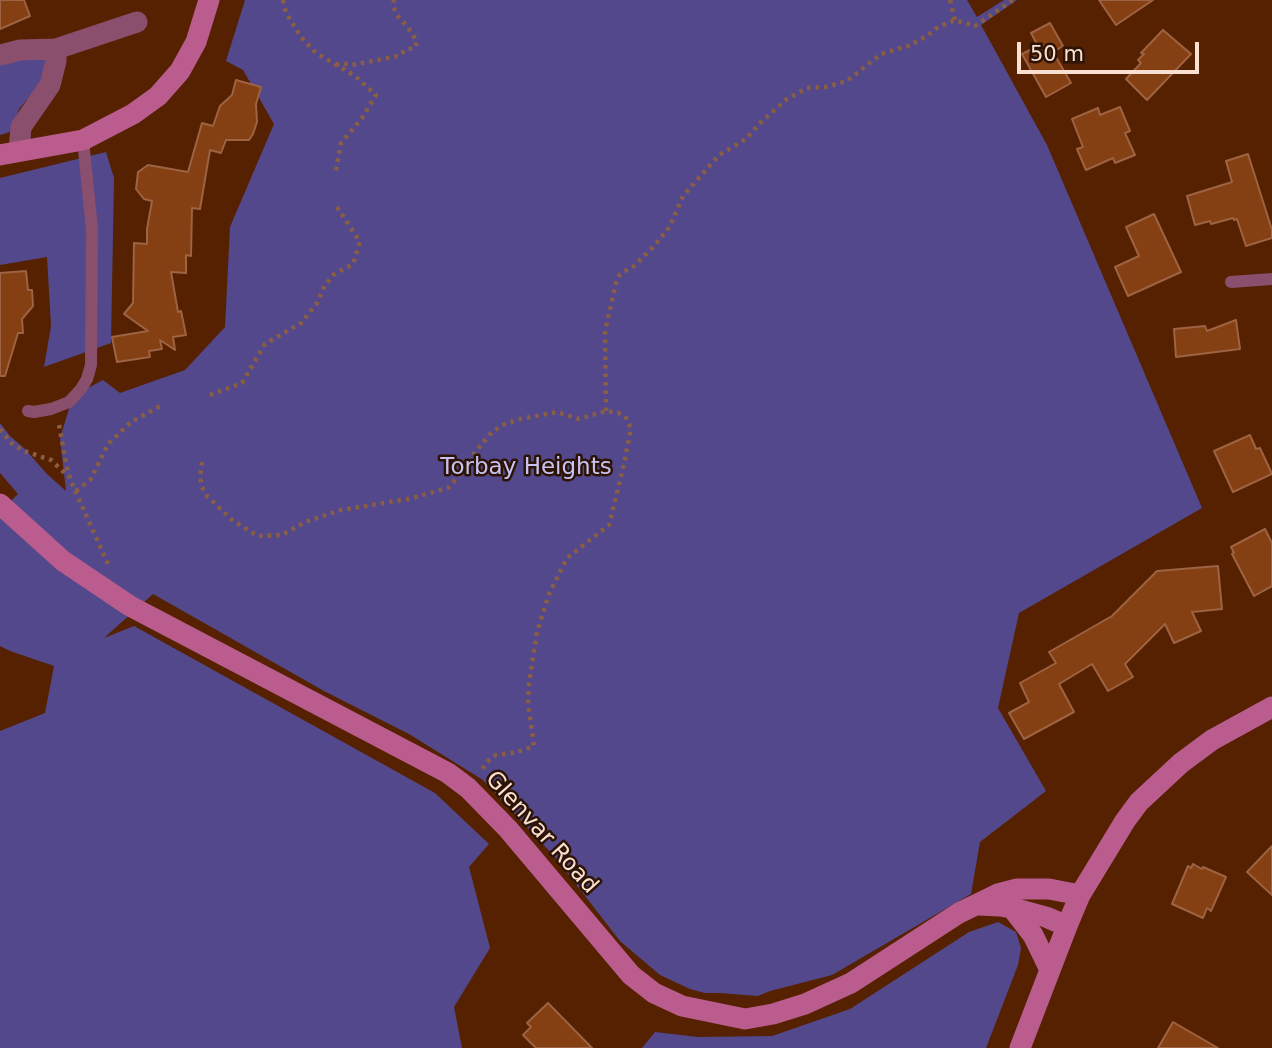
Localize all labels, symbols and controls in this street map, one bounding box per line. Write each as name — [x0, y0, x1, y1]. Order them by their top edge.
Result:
scale bar — [1020, 28, 1202, 72]
text: 50 m — [1030, 42, 1084, 66]
park label: Torbay Heights — [440, 454, 612, 482]
street label: Glenvar Road — [479, 766, 603, 900]

